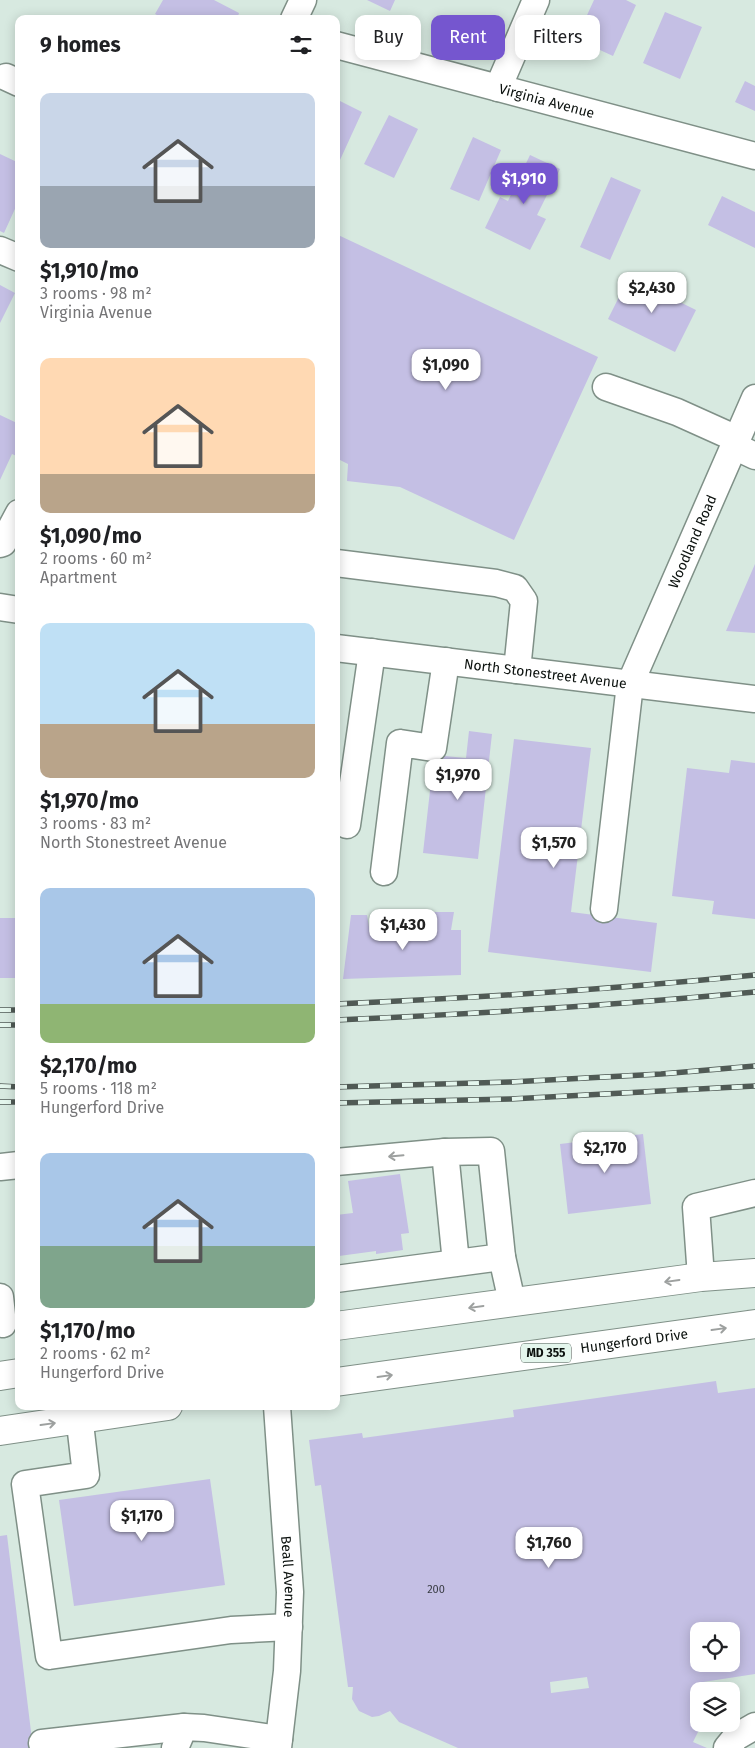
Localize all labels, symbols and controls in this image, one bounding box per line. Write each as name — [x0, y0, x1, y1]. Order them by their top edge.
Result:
chip: Buy — [355, 15, 421, 60]
chip: Rent — [431, 15, 505, 60]
chip: Filters — [515, 15, 600, 60]
icon: filters — [287, 31, 315, 59]
text: 9 homes — [40, 32, 121, 58]
street label: Virginia Avenue — [497, 81, 596, 122]
icon: home — [133, 126, 223, 216]
pin: $1,910 — [483, 162, 565, 205]
text: $1,910 — [502, 169, 546, 188]
text: $1,910/mo — [40, 258, 139, 284]
pin: $2,430 — [611, 272, 693, 314]
text: $2,430 — [629, 278, 675, 297]
text: 3 rooms · 98 m² — [40, 284, 152, 303]
text: Virginia Avenue — [40, 303, 152, 322]
pin: $1,090 — [405, 348, 487, 391]
text: $1,090 — [423, 355, 469, 374]
icon: home — [133, 391, 223, 481]
street label: Woodland Road — [665, 492, 721, 591]
text: $1,090/mo — [40, 523, 142, 549]
text: 2 rooms · 60 m² — [40, 549, 152, 568]
text: Apartment — [40, 568, 117, 587]
icon: home — [133, 656, 223, 746]
street label: North Stonestreet Avenue — [463, 656, 628, 692]
pin: $1,970 — [417, 758, 499, 801]
text: $1,970 — [436, 765, 480, 784]
text: $1,970/mo — [40, 788, 139, 814]
text: 3 rooms · 83 m² — [40, 814, 151, 833]
pin: $1,570 — [513, 826, 595, 869]
text: North Stonestreet Avenue — [40, 833, 227, 852]
text: $1,570 — [532, 833, 576, 852]
pin: $1,430 — [362, 908, 444, 951]
text: $1,430 — [380, 915, 426, 934]
icon: home — [133, 921, 223, 1011]
text: $2,170/mo — [40, 1053, 137, 1079]
text: 5 rooms · 118 m² — [40, 1079, 157, 1098]
text: Hungerford Drive — [40, 1098, 164, 1117]
pin: $2,170 — [564, 1132, 646, 1174]
text: $2,170 — [583, 1138, 627, 1157]
one-way arrow — [389, 1151, 405, 1161]
icon: home — [133, 1186, 223, 1276]
one-way arrow — [664, 1276, 680, 1286]
one-way arrow — [468, 1302, 484, 1312]
text: $1,170/mo — [40, 1318, 135, 1344]
one-way arrow — [711, 1324, 727, 1334]
street label: Hungerford Drive — [579, 1325, 689, 1357]
text: 2 rooms · 62 m² — [40, 1344, 151, 1363]
road number: MD 355 — [521, 1344, 571, 1362]
text: Hungerford Drive — [40, 1363, 164, 1382]
one-way arrow — [376, 1370, 392, 1380]
one-way arrow — [40, 1418, 56, 1428]
pin: $1,170 — [101, 1500, 183, 1542]
text: $1,170 — [121, 1506, 163, 1525]
pin: $1,760 — [508, 1526, 590, 1569]
text: $1,760 — [526, 1533, 572, 1552]
street label: Beall Avenue — [277, 1535, 298, 1618]
house number: 200 — [427, 1583, 445, 1596]
map controls — [690, 1622, 740, 1732]
button: locate — [690, 1622, 740, 1672]
button: layers — [690, 1682, 740, 1732]

